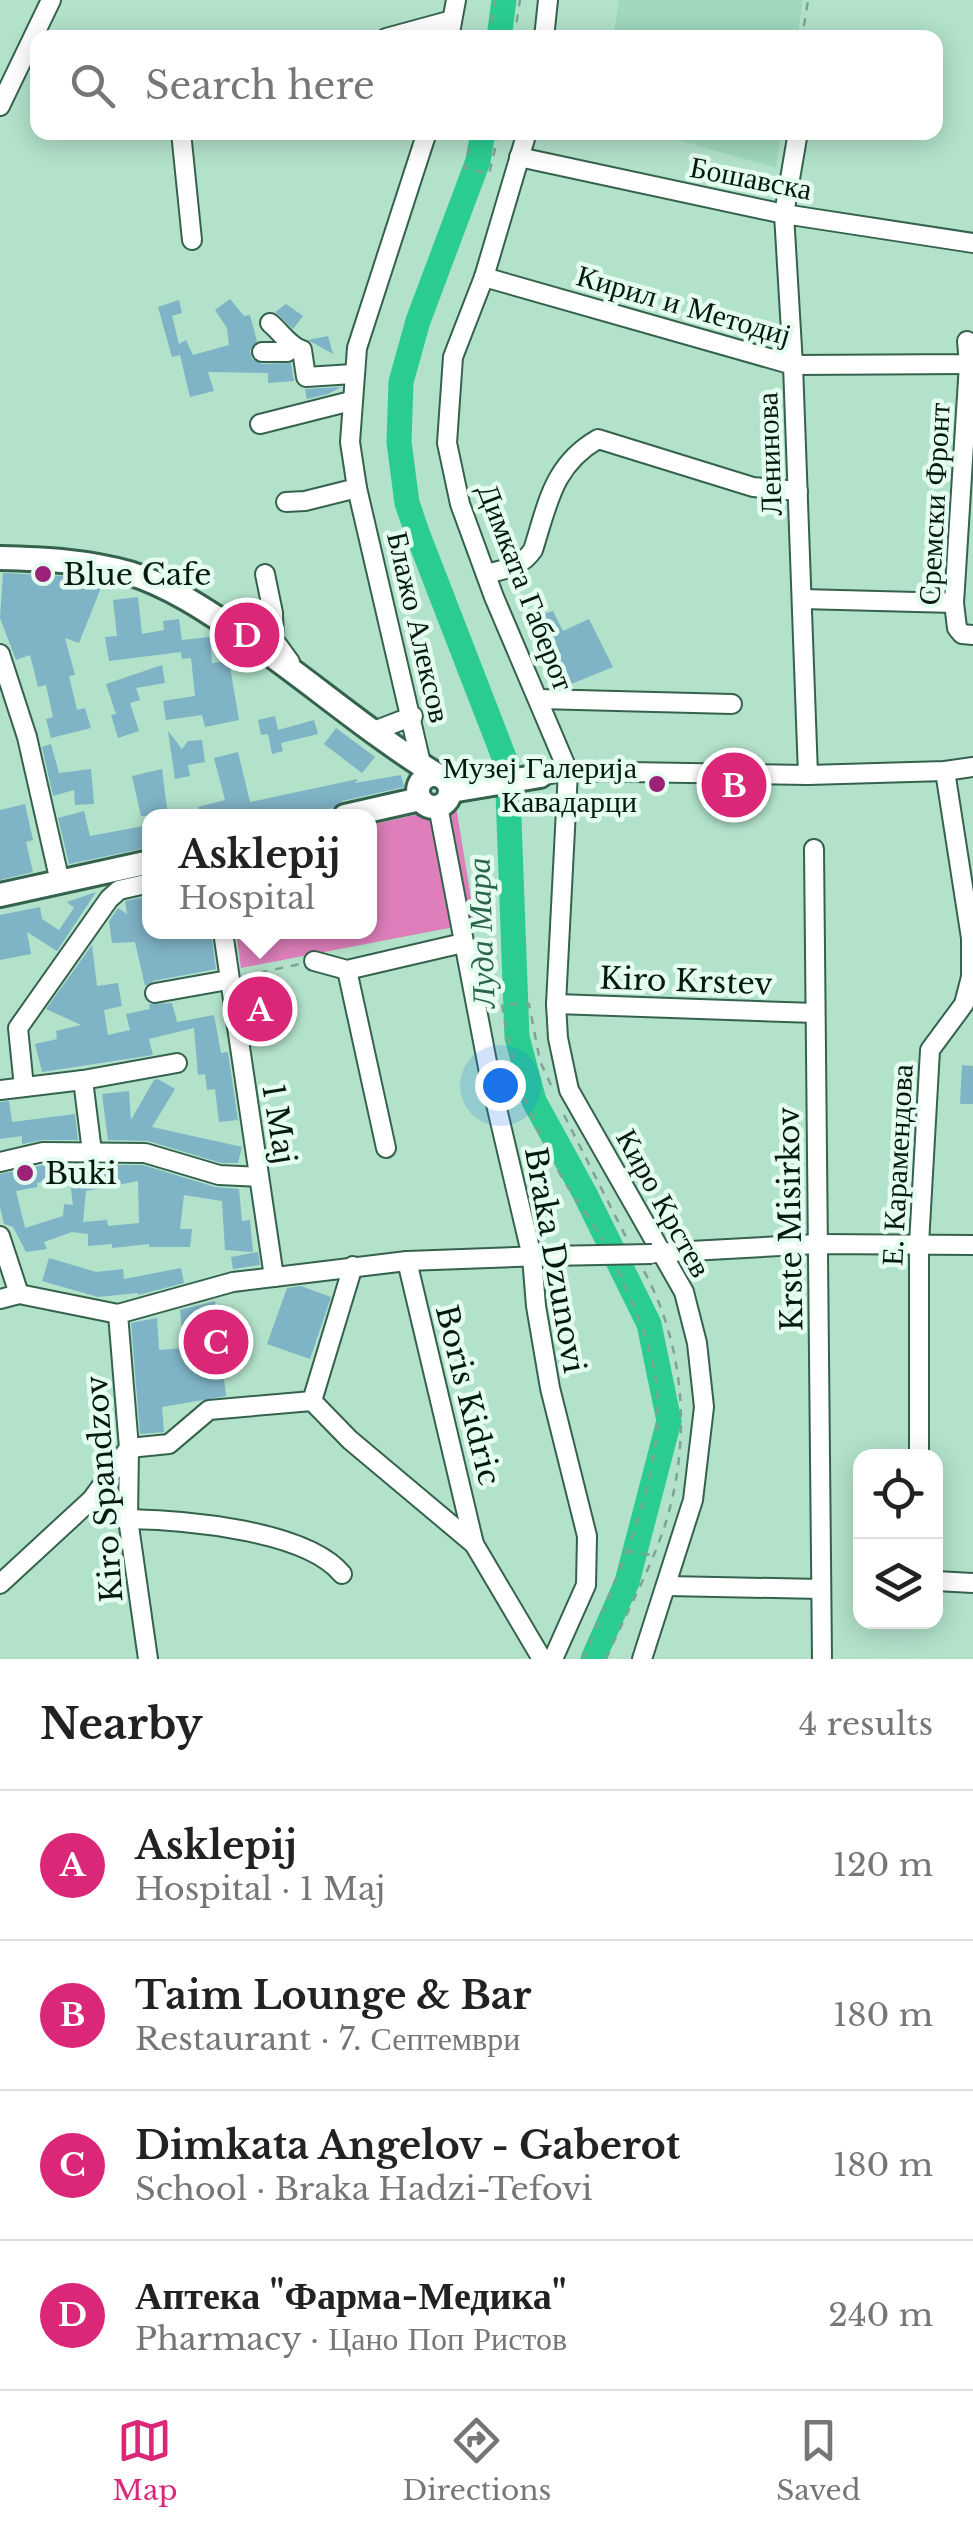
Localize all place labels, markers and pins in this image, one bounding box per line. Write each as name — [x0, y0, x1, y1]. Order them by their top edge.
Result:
place label: Blue Cafe — [63, 556, 212, 593]
marker: Blue Cafe — [32, 563, 54, 585]
pin: D — [214, 598, 280, 672]
pin: B — [702, 748, 766, 822]
place label: Музеј Галерија Кавадарци — [443, 749, 637, 820]
marker: Музеј Галерија Кавадарци — [646, 773, 668, 795]
pin: A — [228, 972, 292, 1046]
place label: Buki — [45, 1155, 117, 1192]
marker: Buki — [14, 1162, 36, 1184]
pin: C — [184, 1304, 248, 1380]

